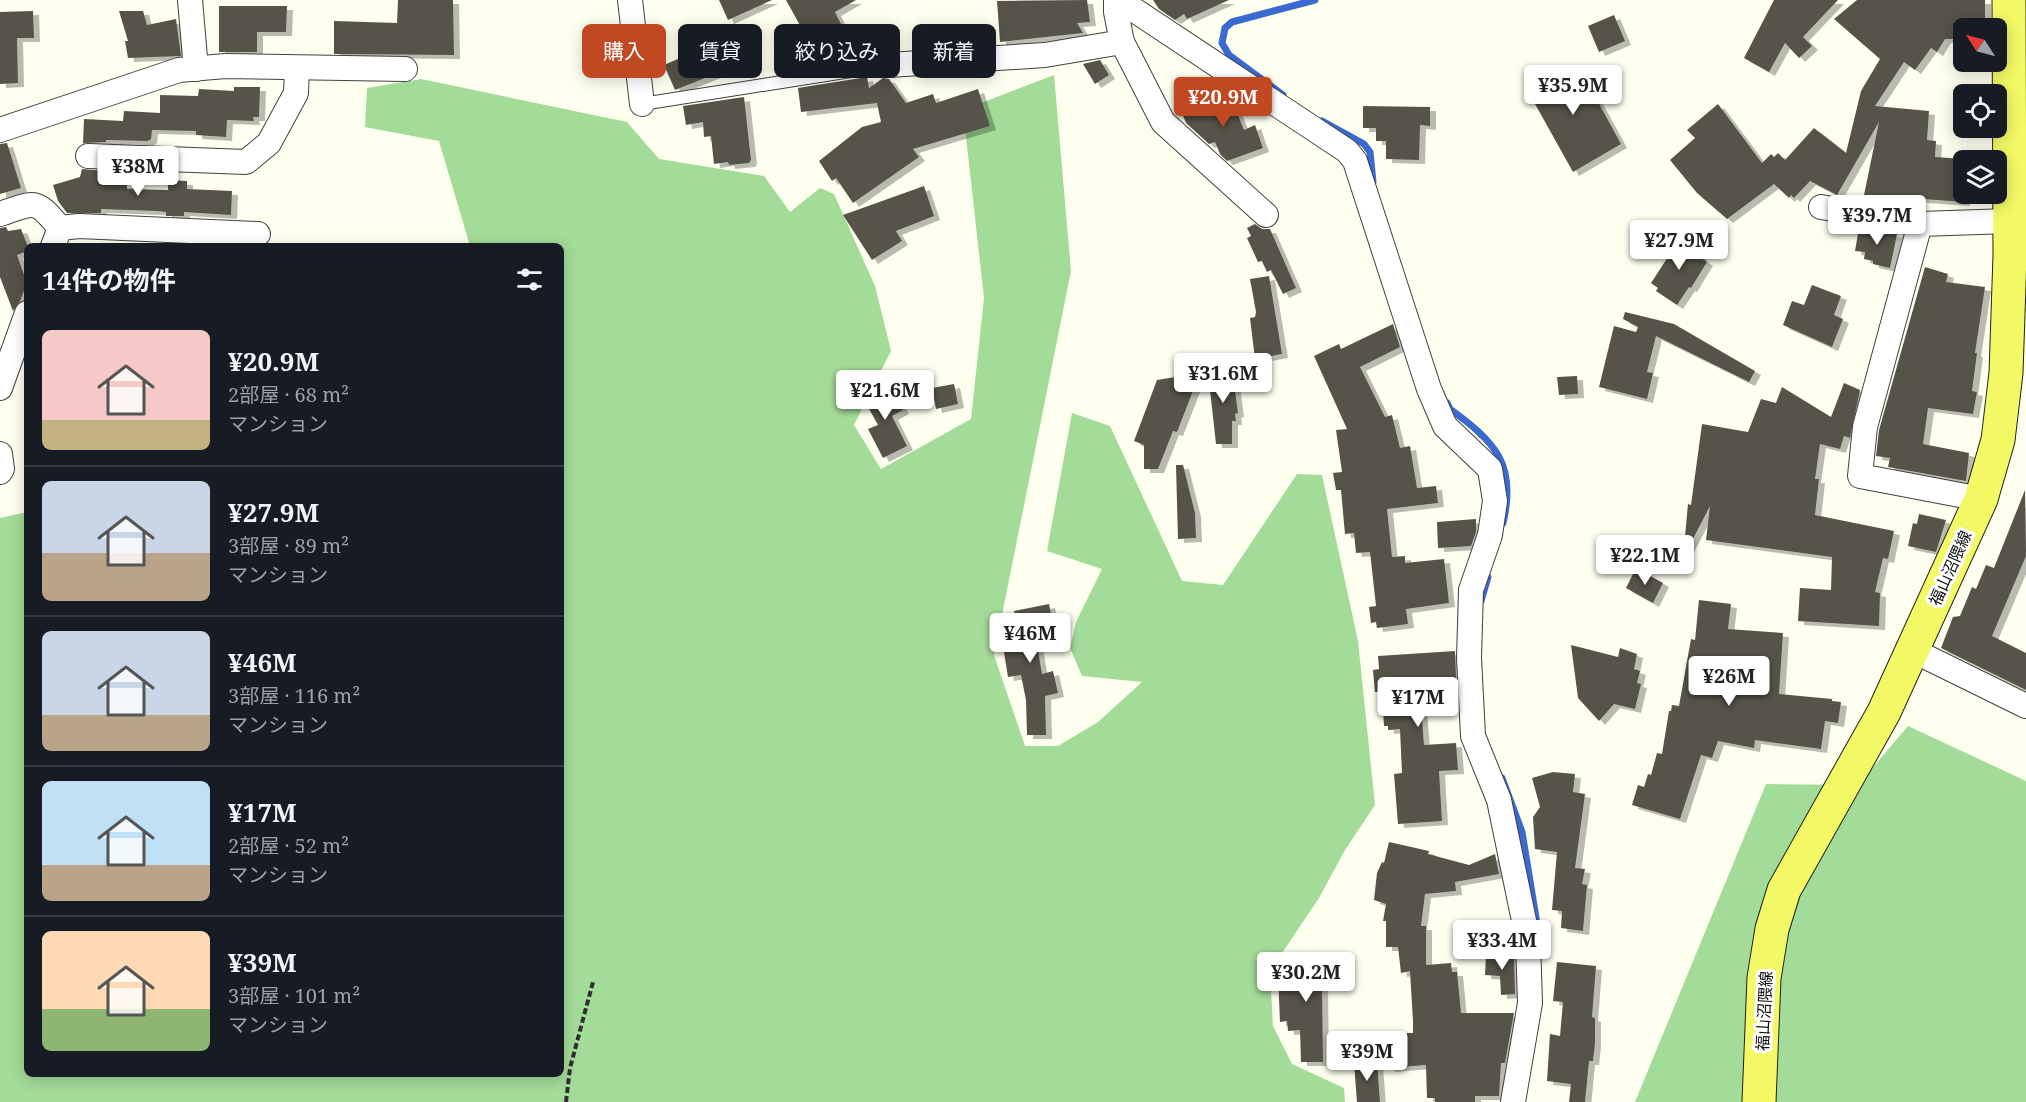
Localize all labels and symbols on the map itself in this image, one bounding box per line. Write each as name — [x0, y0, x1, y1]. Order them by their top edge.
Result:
north arrow — [1953, 18, 2007, 72]
pin: ¥35.9M — [1524, 65, 1622, 116]
pin: ¥20.9M — [1174, 77, 1272, 128]
pin: ¥38M — [102, 146, 174, 197]
pin: ¥39.7M — [1828, 195, 1926, 246]
pin: ¥27.9M — [1630, 220, 1728, 271]
pin: ¥31.6M — [1174, 353, 1272, 404]
pin: ¥21.6M — [836, 370, 934, 421]
street label: 福山沼隈線 — [1924, 527, 1976, 609]
pin: ¥22.1M — [1596, 535, 1694, 586]
pin: ¥46M — [994, 613, 1066, 664]
pin: ¥26M — [1693, 656, 1765, 707]
pin: ¥17M — [1382, 677, 1454, 728]
pin: ¥33.4M — [1453, 920, 1551, 971]
pin: ¥30.2M — [1257, 952, 1355, 1003]
street label: 福山沼隈線 — [1751, 970, 1777, 1052]
pin: ¥39M — [1331, 1031, 1403, 1082]

